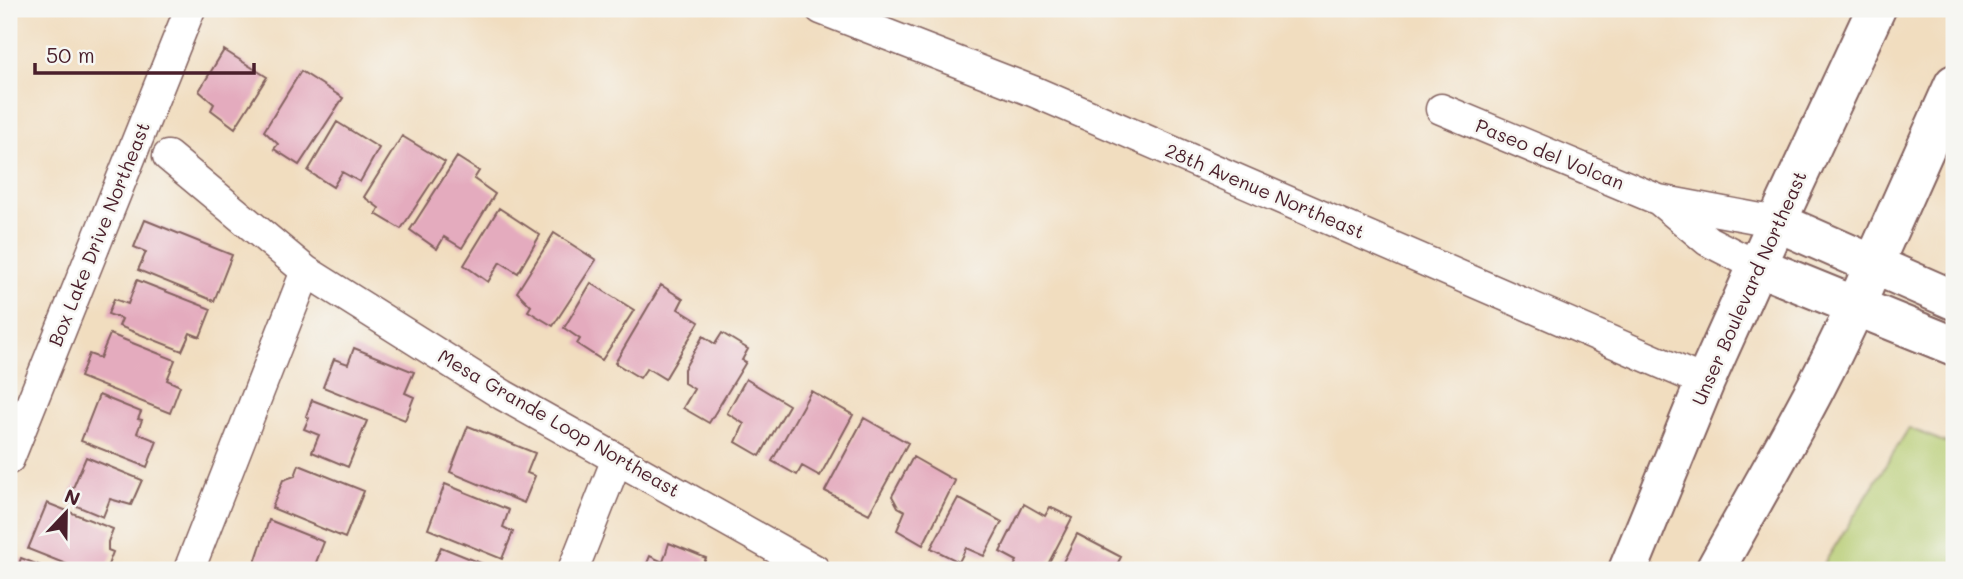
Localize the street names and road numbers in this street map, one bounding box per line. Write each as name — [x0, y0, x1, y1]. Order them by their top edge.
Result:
street label: Paseo del Volcan — [1472, 112, 1628, 195]
street label: Box Lake Drive Northeast — [42, 118, 155, 350]
street label: 28th Avenue Northeast — [1162, 137, 1369, 244]
street label: Unser Boulevard Northeast — [1685, 166, 1812, 409]
street label: Mesa Grande Loop Northeast — [434, 343, 685, 502]

